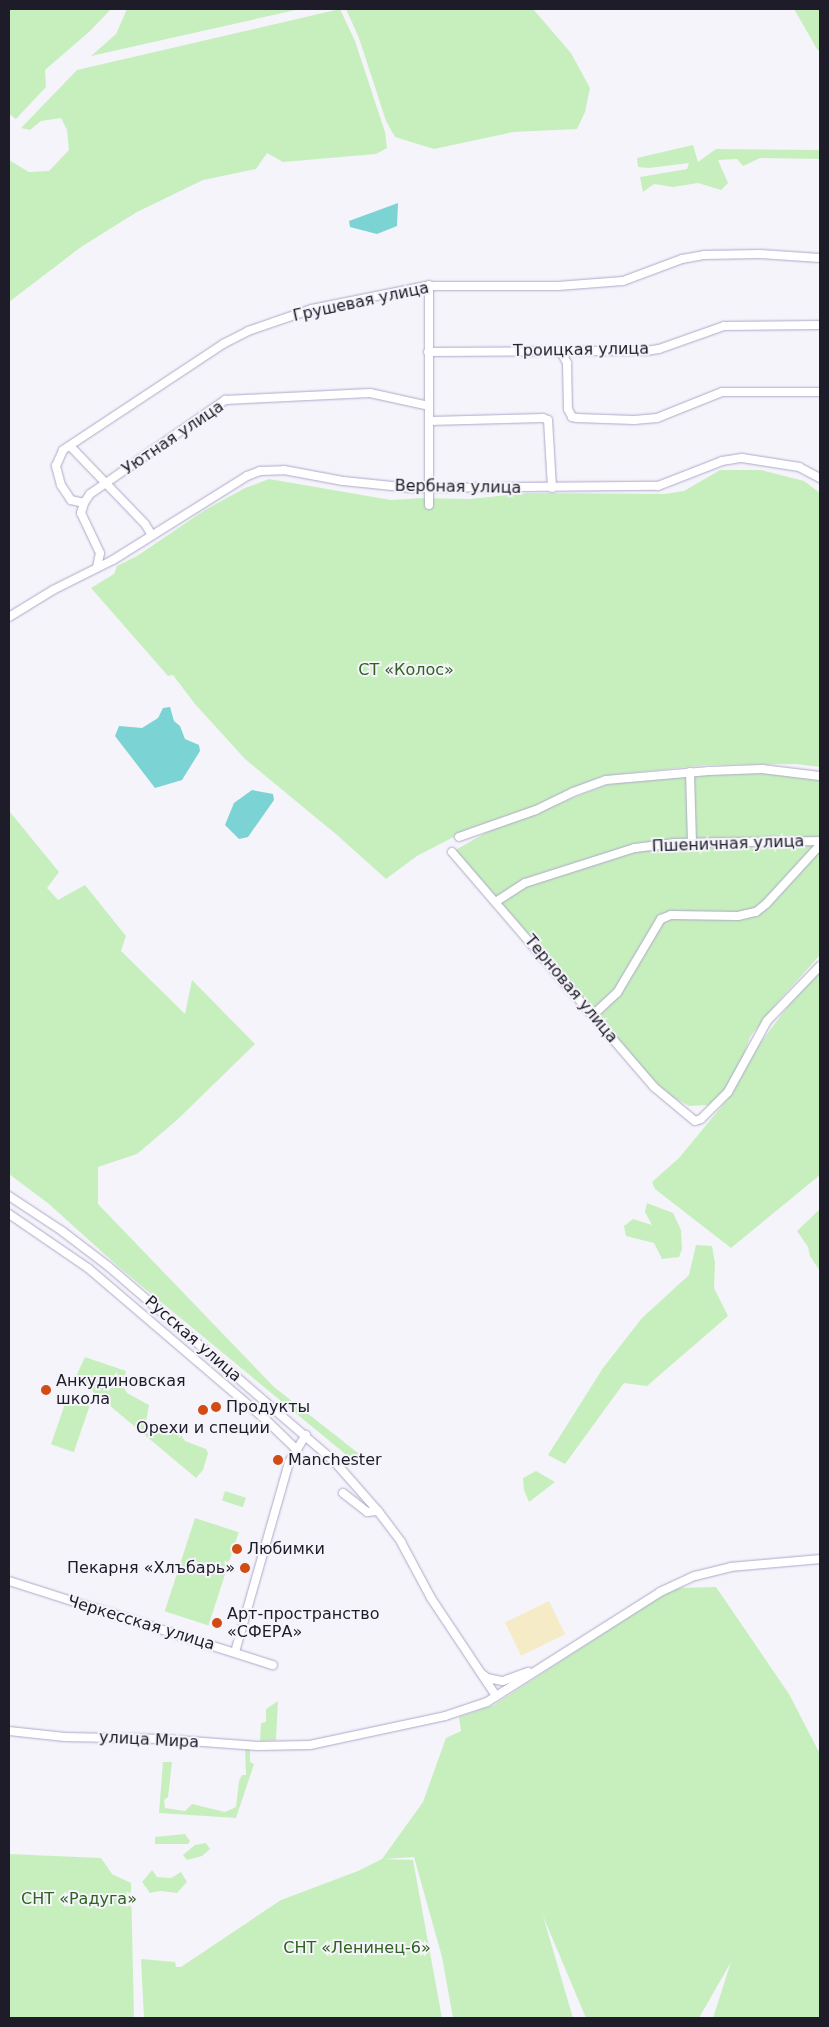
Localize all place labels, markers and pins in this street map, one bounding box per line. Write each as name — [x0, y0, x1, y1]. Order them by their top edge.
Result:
place label: Анкудиновская школа — [56, 1371, 186, 1409]
marker: Анкудиновская школа — [40, 1384, 52, 1396]
place label: Продукты — [226, 1397, 310, 1417]
marker: Продукты — [210, 1401, 222, 1413]
marker: Орехи и специи — [197, 1404, 209, 1416]
place label: Орехи и специи — [136, 1418, 270, 1438]
place label: Manchester — [288, 1450, 382, 1470]
marker: Manchester — [272, 1454, 284, 1466]
place label: Любимки — [247, 1539, 325, 1559]
marker: Любимки — [231, 1543, 243, 1555]
place label: Пекарня «Хлъбарь» — [67, 1558, 235, 1578]
marker: Пекарня «Хлъбарь» — [239, 1562, 251, 1574]
place label: Арт-пространство «СФЕРА» — [227, 1604, 379, 1642]
marker: Арт-пространство «СФЕРА» — [211, 1617, 223, 1629]

